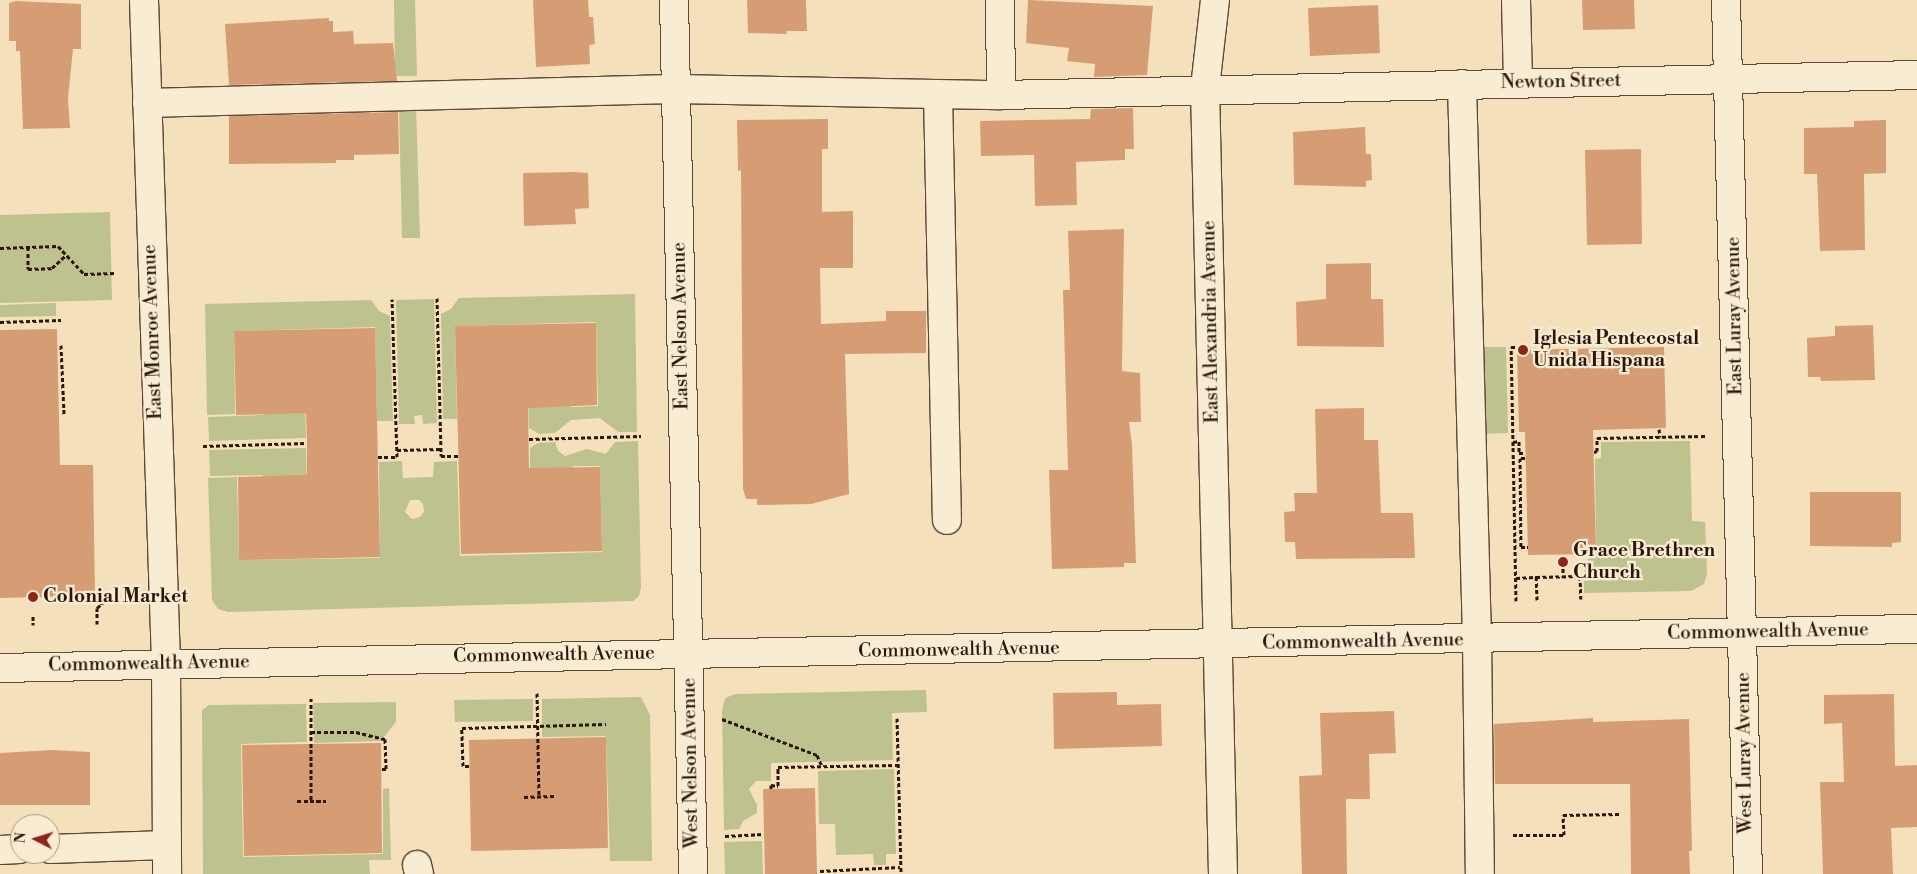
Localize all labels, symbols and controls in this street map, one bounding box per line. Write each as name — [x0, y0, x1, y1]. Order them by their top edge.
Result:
street label: Newton Street — [1501, 70, 1621, 94]
street label: East Alexandria Avenue — [1198, 220, 1224, 424]
street label: East Luray Avenue — [1722, 236, 1748, 396]
street label: East Nelson Avenue — [668, 242, 694, 410]
street label: East Monroe Avenue — [139, 244, 167, 420]
place label: Iglesia Pentecostal Unida Hispana — [1533, 328, 1699, 372]
marker: Iglesia Pentecostal Unida Hispana — [1517, 344, 1529, 356]
place label: Grace Brethren Church — [1573, 540, 1715, 584]
marker: Grace Brethren Church — [1557, 556, 1569, 568]
place label: Colonial Market — [43, 586, 188, 608]
marker: Colonial Market — [27, 591, 39, 603]
street label: Commonwealth Avenue — [1667, 619, 1869, 645]
street label: Commonwealth Avenue — [1262, 629, 1464, 655]
street label: Commonwealth Avenue — [858, 637, 1060, 663]
street label: Commonwealth Avenue — [453, 642, 655, 668]
street label: Commonwealth Avenue — [48, 651, 250, 677]
street label: West Luray Avenue — [1732, 672, 1758, 834]
street label: West Nelson Avenue — [678, 677, 704, 849]
north arrow — [10, 814, 60, 864]
text: N — [12, 831, 31, 844]

